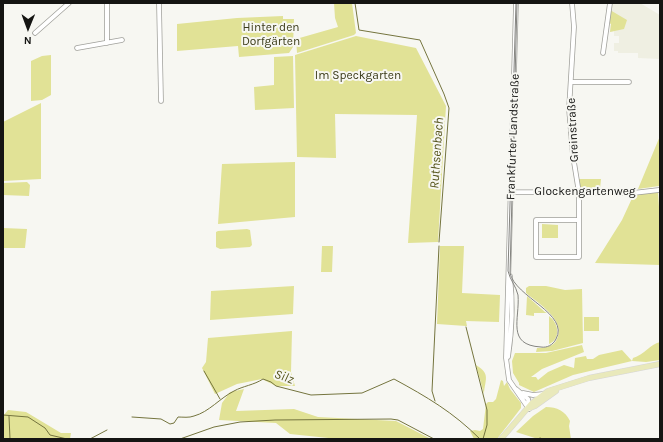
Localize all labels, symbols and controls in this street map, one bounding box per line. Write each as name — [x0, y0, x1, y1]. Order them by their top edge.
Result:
north arrow — [8, 8, 48, 48]
park label: Hinter den Dorfgärten — [242, 21, 300, 49]
text: N — [24, 34, 32, 47]
park label: Im Speckgarten — [315, 69, 401, 83]
street label: Frankfurter Landstraße — [504, 74, 522, 200]
street label: Greinstraße — [564, 98, 582, 162]
water label: Ruthsenbach — [427, 117, 447, 189]
street label: Glockengartenweg — [534, 185, 636, 199]
water label: Silz — [272, 366, 296, 388]

